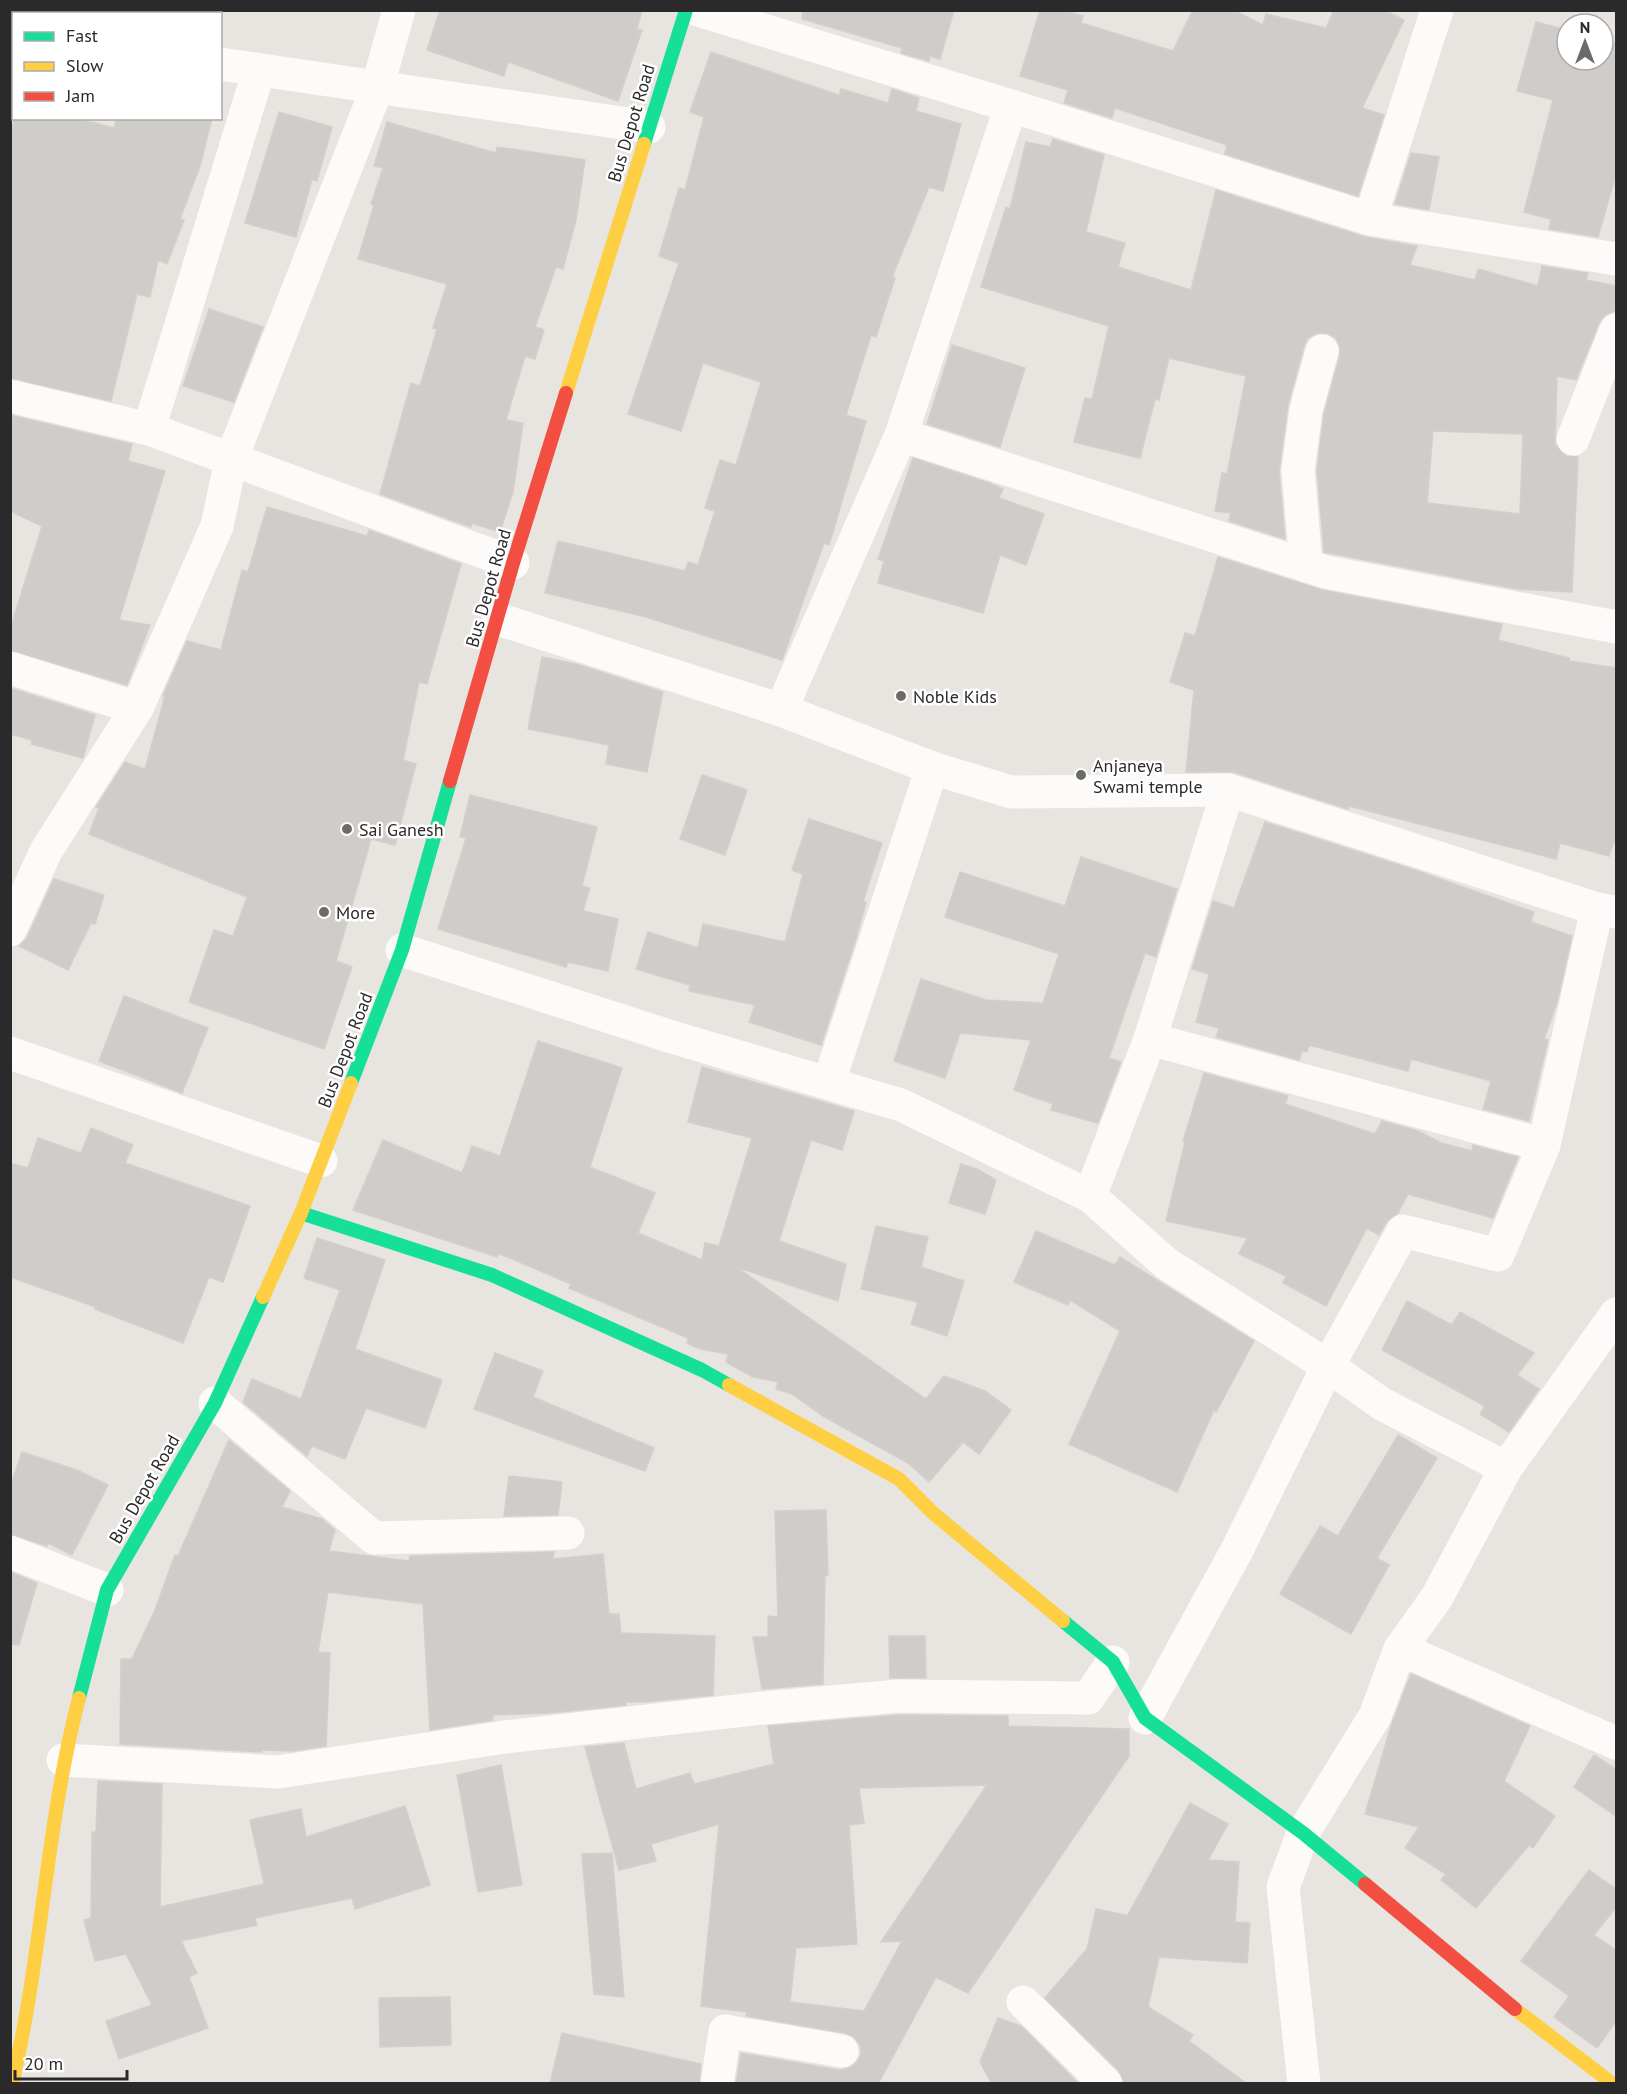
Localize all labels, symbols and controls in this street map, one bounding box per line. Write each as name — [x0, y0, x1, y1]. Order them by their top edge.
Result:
legend — [12, 12, 222, 120]
north arrow — [1555, 12, 1615, 72]
text: N — [1580, 17, 1590, 37]
text: Fast — [66, 24, 98, 47]
text: Slow — [66, 54, 104, 77]
street label: Bus Depot Road — [602, 61, 660, 185]
text: Jam — [65, 84, 95, 107]
street label: Bus Depot Road — [460, 526, 516, 650]
place label: Noble Kids — [913, 685, 997, 708]
marker: Noble Kids — [894, 689, 908, 703]
place label: Anjaneya Swami temple — [1093, 754, 1203, 798]
marker: Anjaneya Swami temple — [1074, 768, 1088, 782]
place label: Sai Ganesh — [359, 818, 443, 841]
marker: Sai Ganesh — [340, 822, 354, 836]
place label: More — [336, 901, 375, 924]
marker: More — [317, 905, 331, 919]
street label: Bus Depot Road — [312, 989, 378, 1111]
street label: Bus Depot Road — [104, 1430, 184, 1548]
scale bar — [15, 2043, 128, 2081]
text: 20 m — [24, 2052, 63, 2075]

